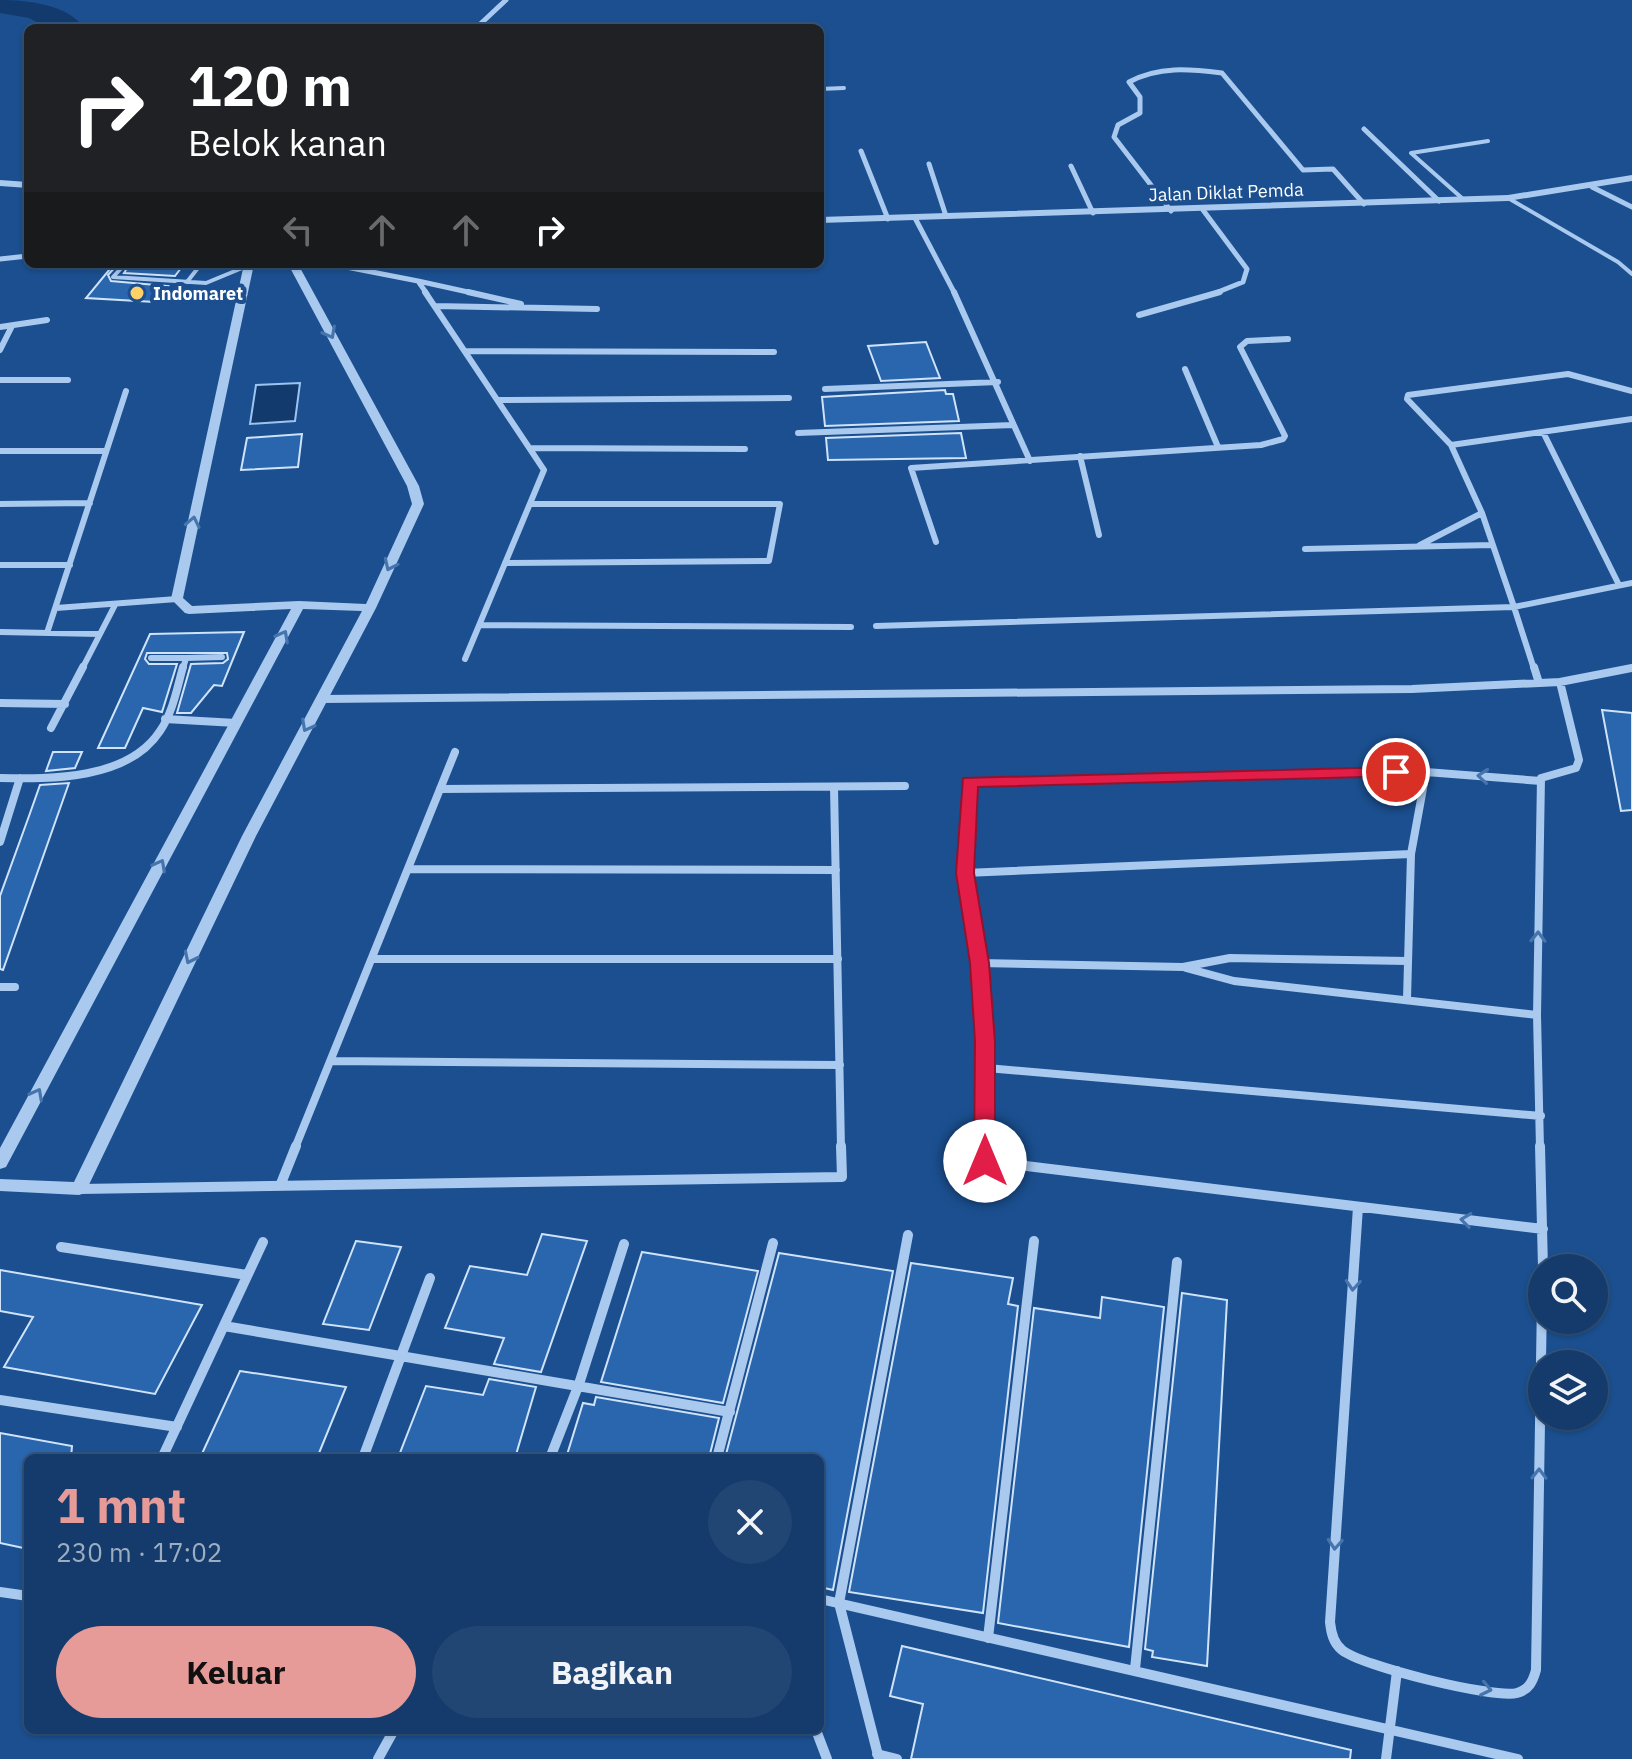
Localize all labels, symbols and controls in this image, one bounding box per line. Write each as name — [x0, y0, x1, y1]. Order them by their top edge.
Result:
text: 120 m — [188, 49, 352, 121]
icon: right — [56, 56, 160, 160]
text: Belok kanan — [188, 119, 387, 166]
street label: Jalan Diklat Pemda — [1148, 178, 1304, 206]
icon: left — [276, 208, 320, 252]
icon: ahead — [360, 208, 404, 252]
icon: ahead — [444, 208, 488, 252]
icon: right — [528, 208, 572, 252]
place label: Indomaret — [153, 282, 243, 305]
marker: Indomaret — [128, 284, 146, 302]
one-way arrow — [321, 324, 336, 339]
one-way arrow — [184, 516, 201, 530]
one-way arrow — [383, 557, 399, 571]
one-way arrow — [273, 630, 288, 644]
one-way arrow — [302, 718, 317, 732]
pin — [1362, 738, 1430, 806]
icon: arrive — [1374, 750, 1418, 794]
one-way arrow — [1477, 768, 1490, 785]
one-way arrow — [150, 859, 165, 873]
one-way arrow — [1530, 930, 1547, 943]
one-way arrow — [184, 950, 200, 965]
one-way arrow — [27, 1088, 42, 1102]
position arrow — [943, 1119, 1027, 1203]
one-way arrow — [1459, 1212, 1473, 1229]
map controls — [1528, 1254, 1608, 1430]
button: search — [1528, 1254, 1608, 1334]
one-way arrow — [1345, 1279, 1362, 1292]
button: layers — [1528, 1350, 1608, 1430]
one-way arrow — [1530, 1467, 1548, 1480]
text: 1 mnt — [56, 1474, 186, 1536]
button: close — [708, 1480, 792, 1564]
text: 230 m · 17:02 — [56, 1535, 222, 1569]
one-way arrow — [1327, 1538, 1344, 1551]
button: Keluar — [56, 1626, 416, 1718]
button: Bagikan — [432, 1626, 792, 1718]
one-way arrow — [1479, 1680, 1493, 1697]

